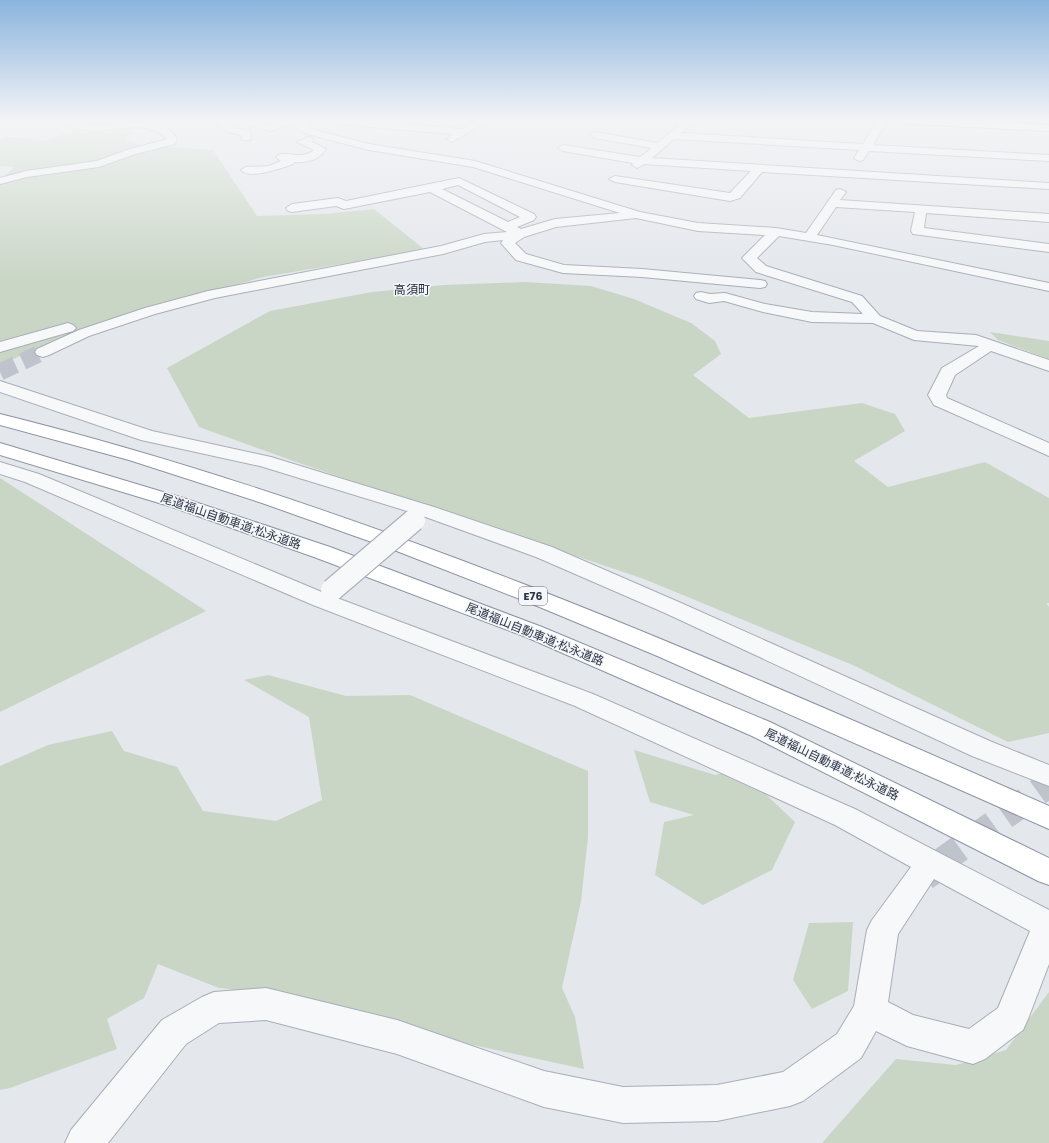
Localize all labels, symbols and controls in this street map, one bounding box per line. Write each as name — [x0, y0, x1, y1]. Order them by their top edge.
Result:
district label: 高須町 — [394, 281, 430, 298]
street label: 尾道福山自動車道;松永道路 — [159, 489, 303, 553]
road number: E76 — [519, 587, 547, 605]
street label: 尾道福山自動車道;松永道路 — [464, 599, 606, 669]
street label: 尾道福山自動車道;松永道路 — [762, 724, 902, 804]

